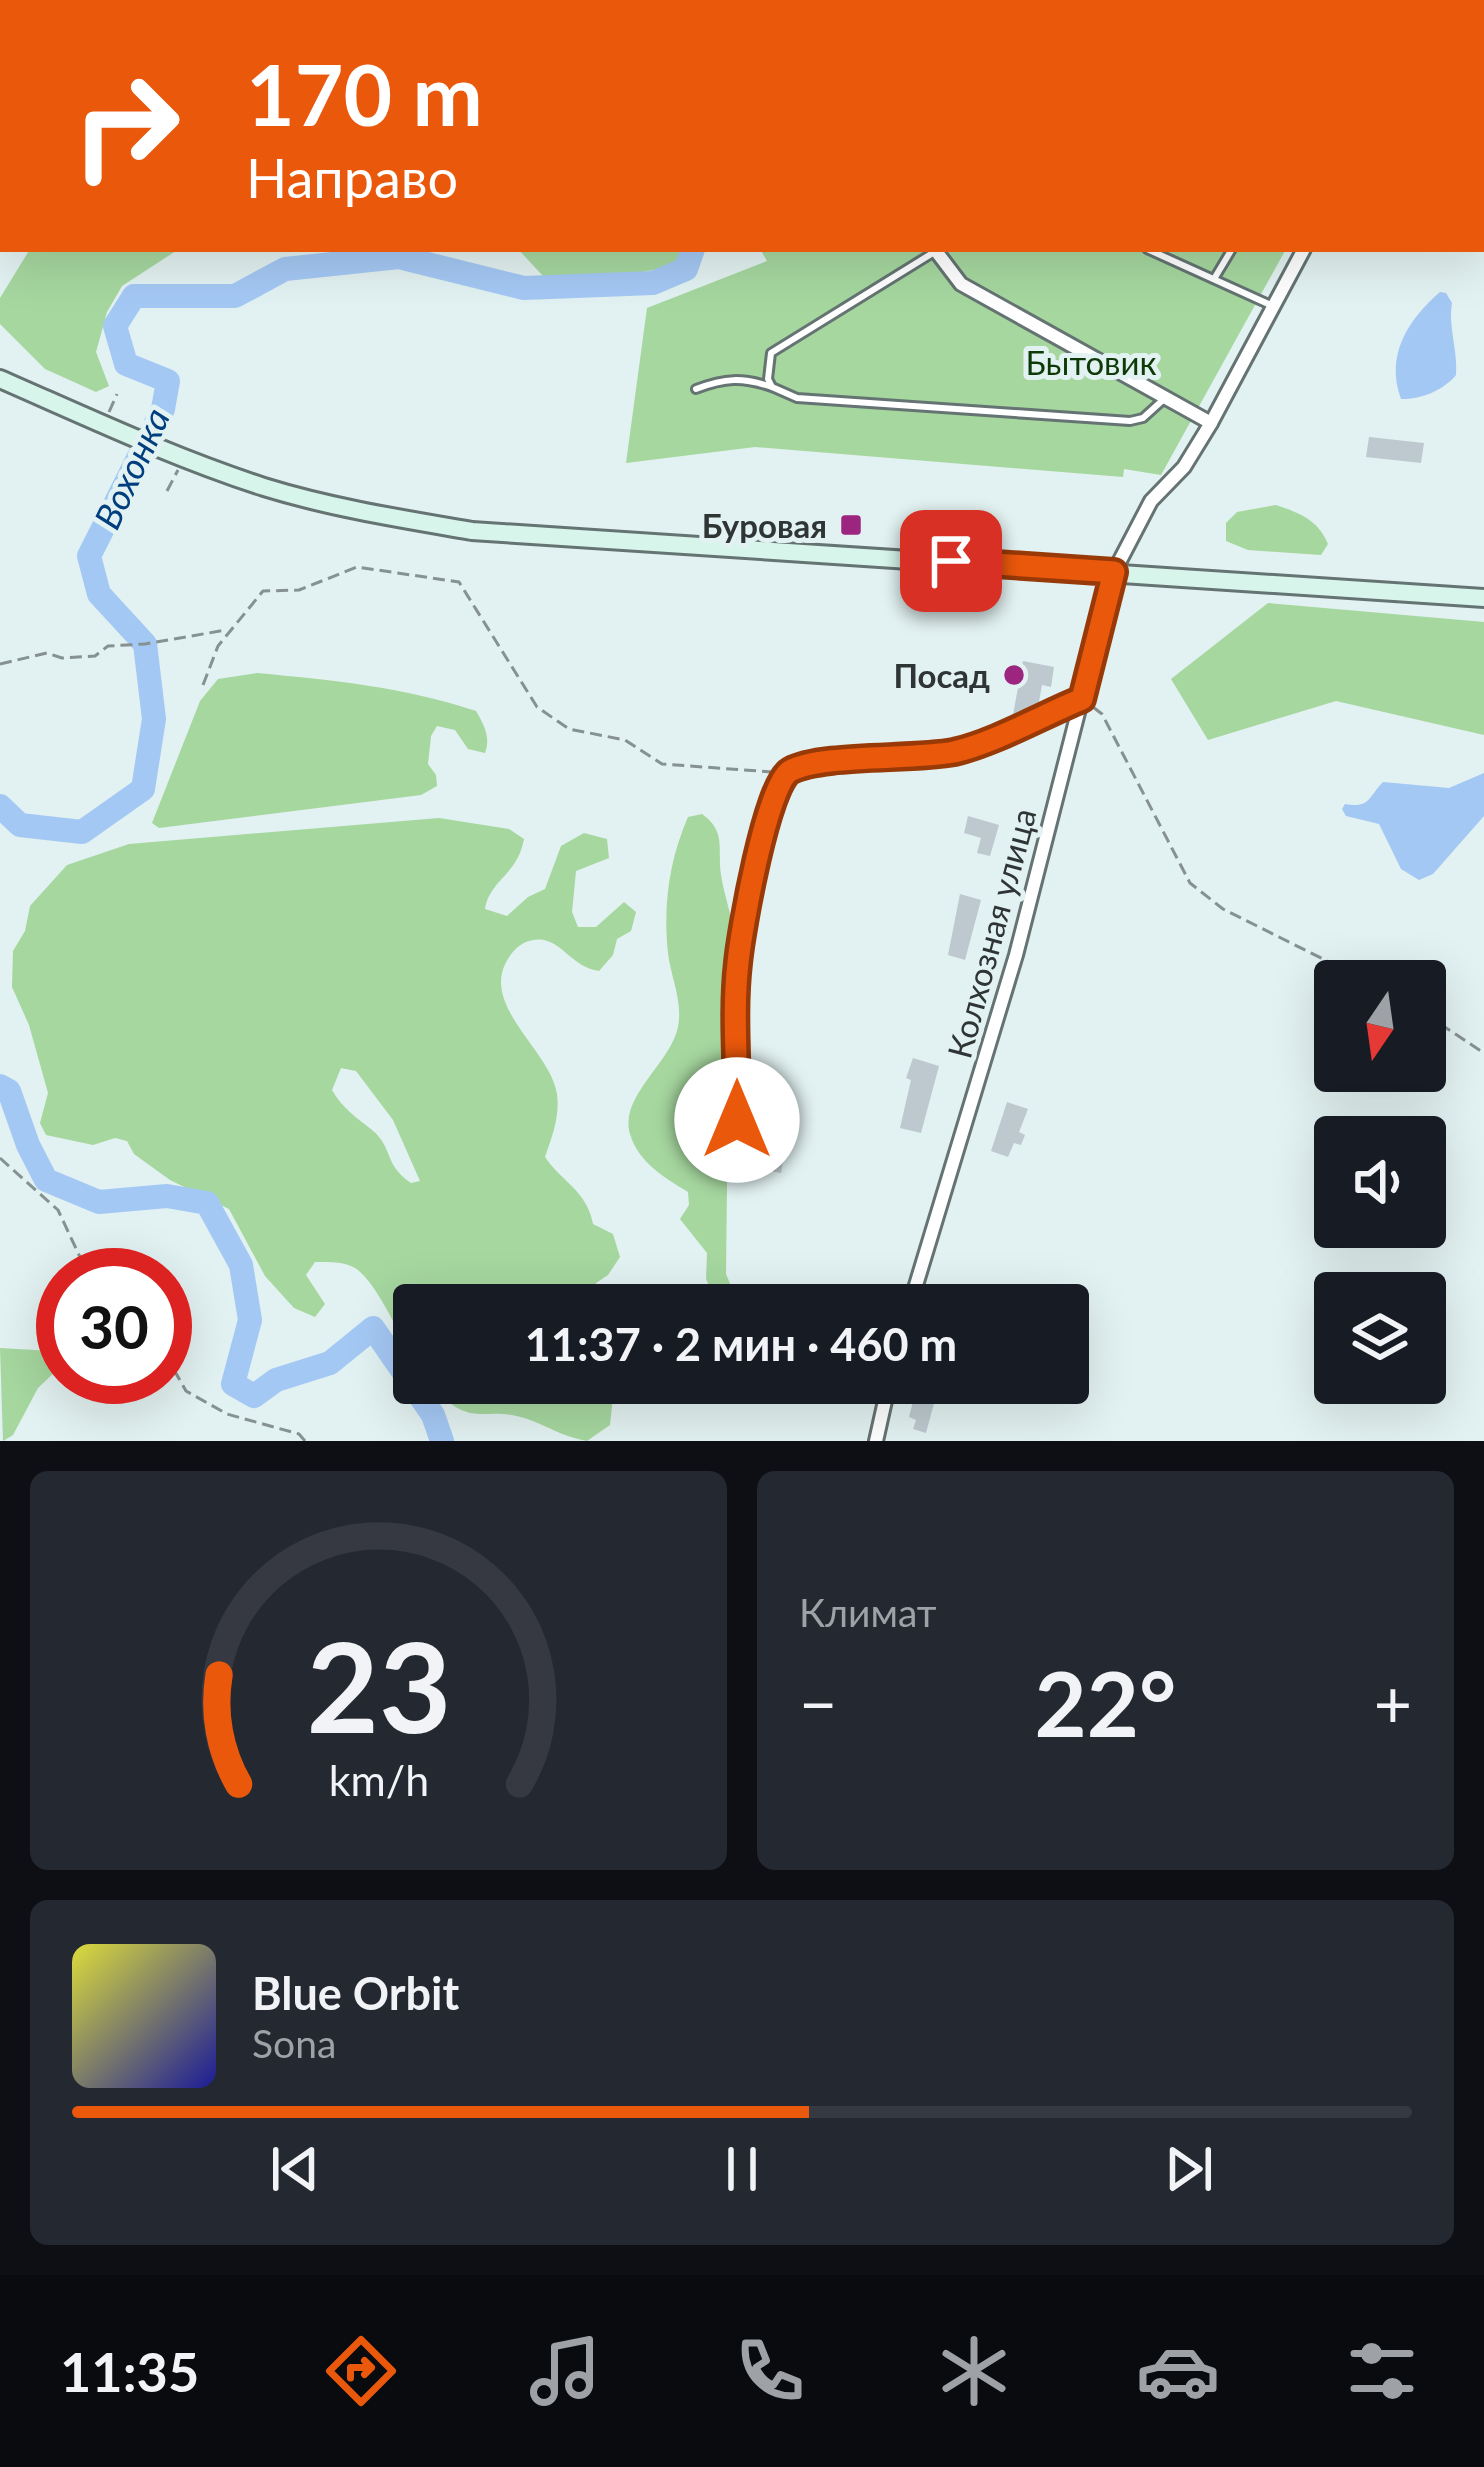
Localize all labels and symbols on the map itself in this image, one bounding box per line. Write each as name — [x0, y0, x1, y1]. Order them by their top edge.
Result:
park label: Бытовик — [1025, 342, 1157, 382]
water label: Вохонка — [84, 401, 178, 535]
place label: Буровая — [702, 505, 827, 545]
pin — [900, 510, 1002, 612]
marker: Буровая — [838, 512, 864, 538]
place label: Посад — [893, 655, 990, 695]
marker: Посад — [1001, 662, 1027, 688]
street label: Колхозная улица — [938, 804, 1044, 1062]
north arrow — [1314, 960, 1446, 1092]
position arrow — [674, 1057, 800, 1183]
speed limit sign: 30 — [36, 1248, 192, 1404]

